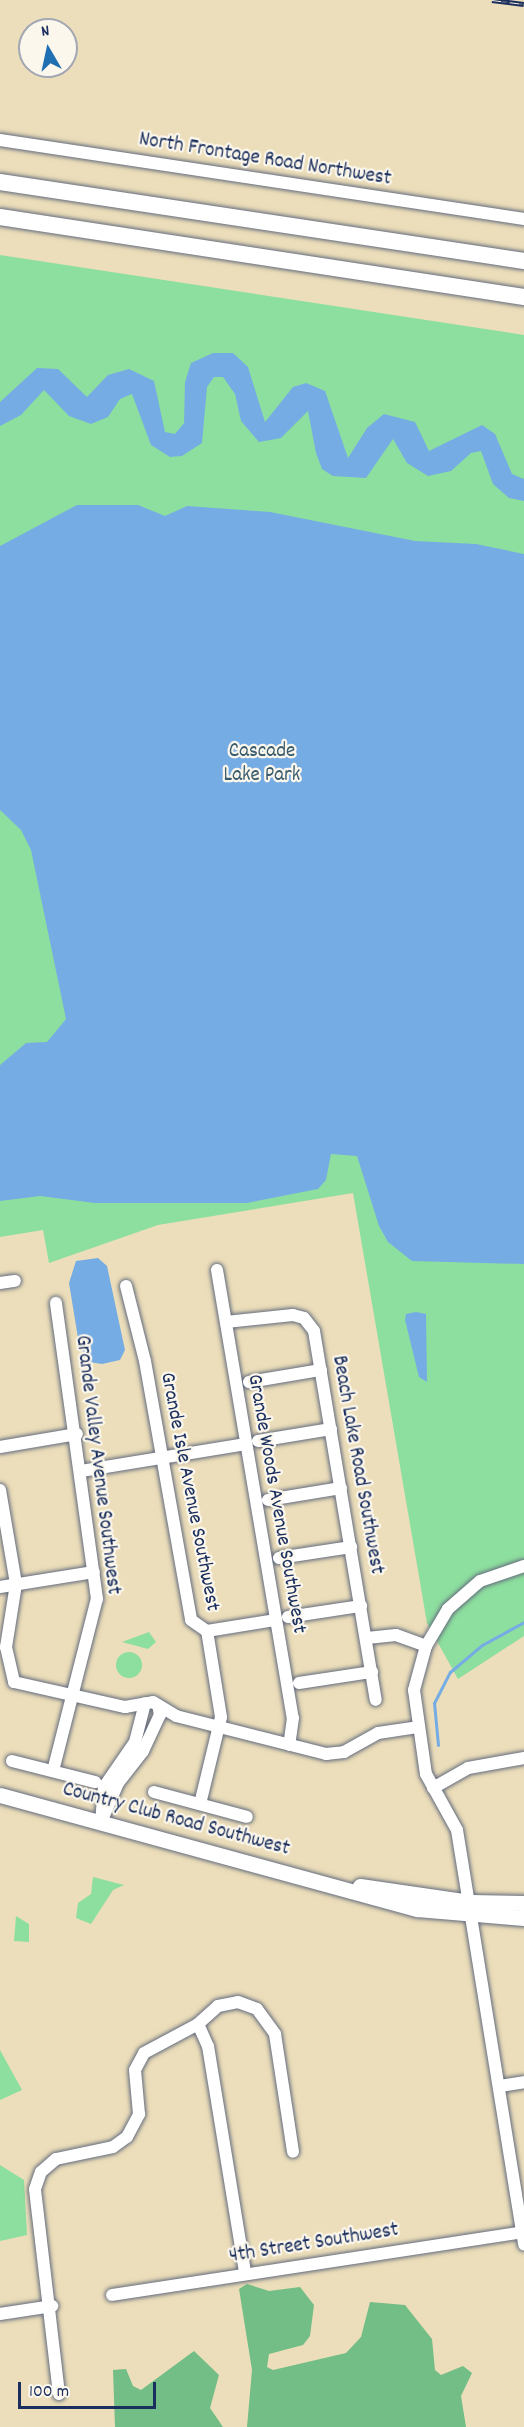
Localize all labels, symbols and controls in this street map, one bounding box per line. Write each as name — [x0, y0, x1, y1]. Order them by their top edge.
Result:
north arrow — [18, 18, 78, 78]
text: N — [40, 20, 51, 44]
street label: North Frontage Road Northwest — [137, 128, 393, 192]
park label: Cascade Lake Park — [224, 739, 300, 789]
street label: Grande Valley Avenue Southwest — [69, 1334, 125, 1596]
street label: Beach Lake Road Southwest — [325, 1354, 389, 1576]
street label: Grande Isle Avenue Southwest — [153, 1370, 225, 1614]
street label: Grande Woods Avenue Southwest — [241, 1372, 311, 1636]
street label: Country Club Road Southwest — [60, 1778, 292, 1862]
street label: 4th Street Southwest — [228, 2218, 400, 2270]
scale bar — [21, 2370, 159, 2408]
text: 100 m — [29, 2380, 69, 2405]

